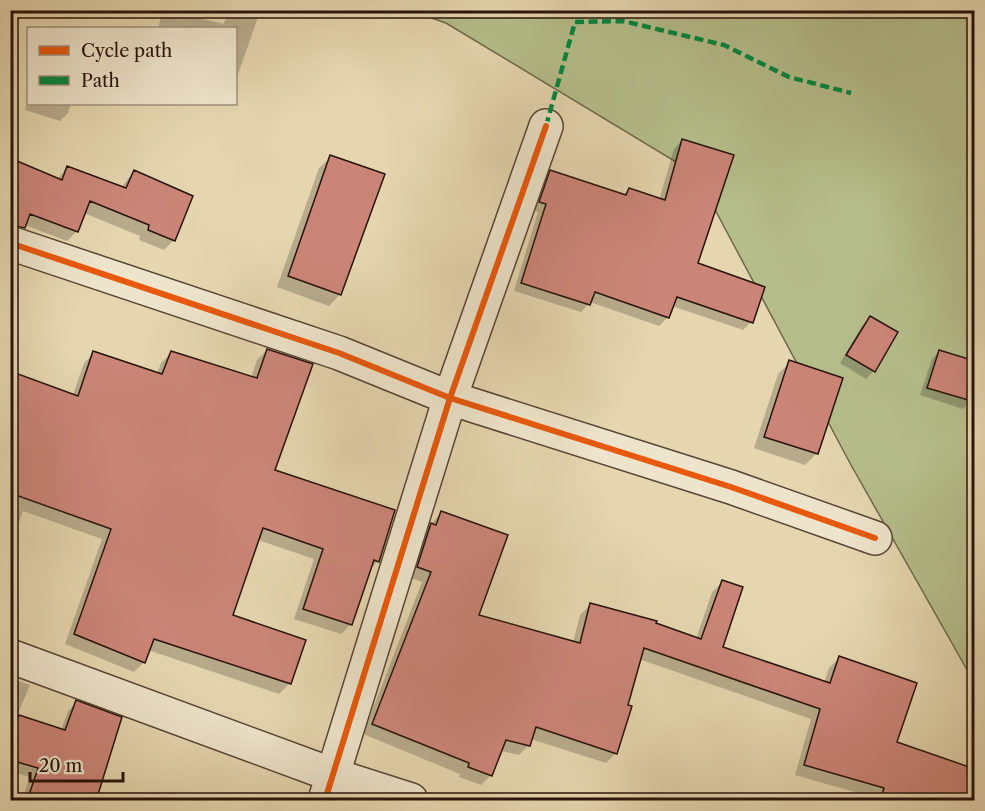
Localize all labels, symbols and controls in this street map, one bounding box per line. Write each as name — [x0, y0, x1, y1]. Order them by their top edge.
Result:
legend — [27, 27, 237, 105]
text: Cycle path — [81, 40, 172, 62]
text: Path — [81, 70, 120, 92]
scale bar — [30, 745, 123, 783]
text: 20 m — [39, 755, 83, 777]

